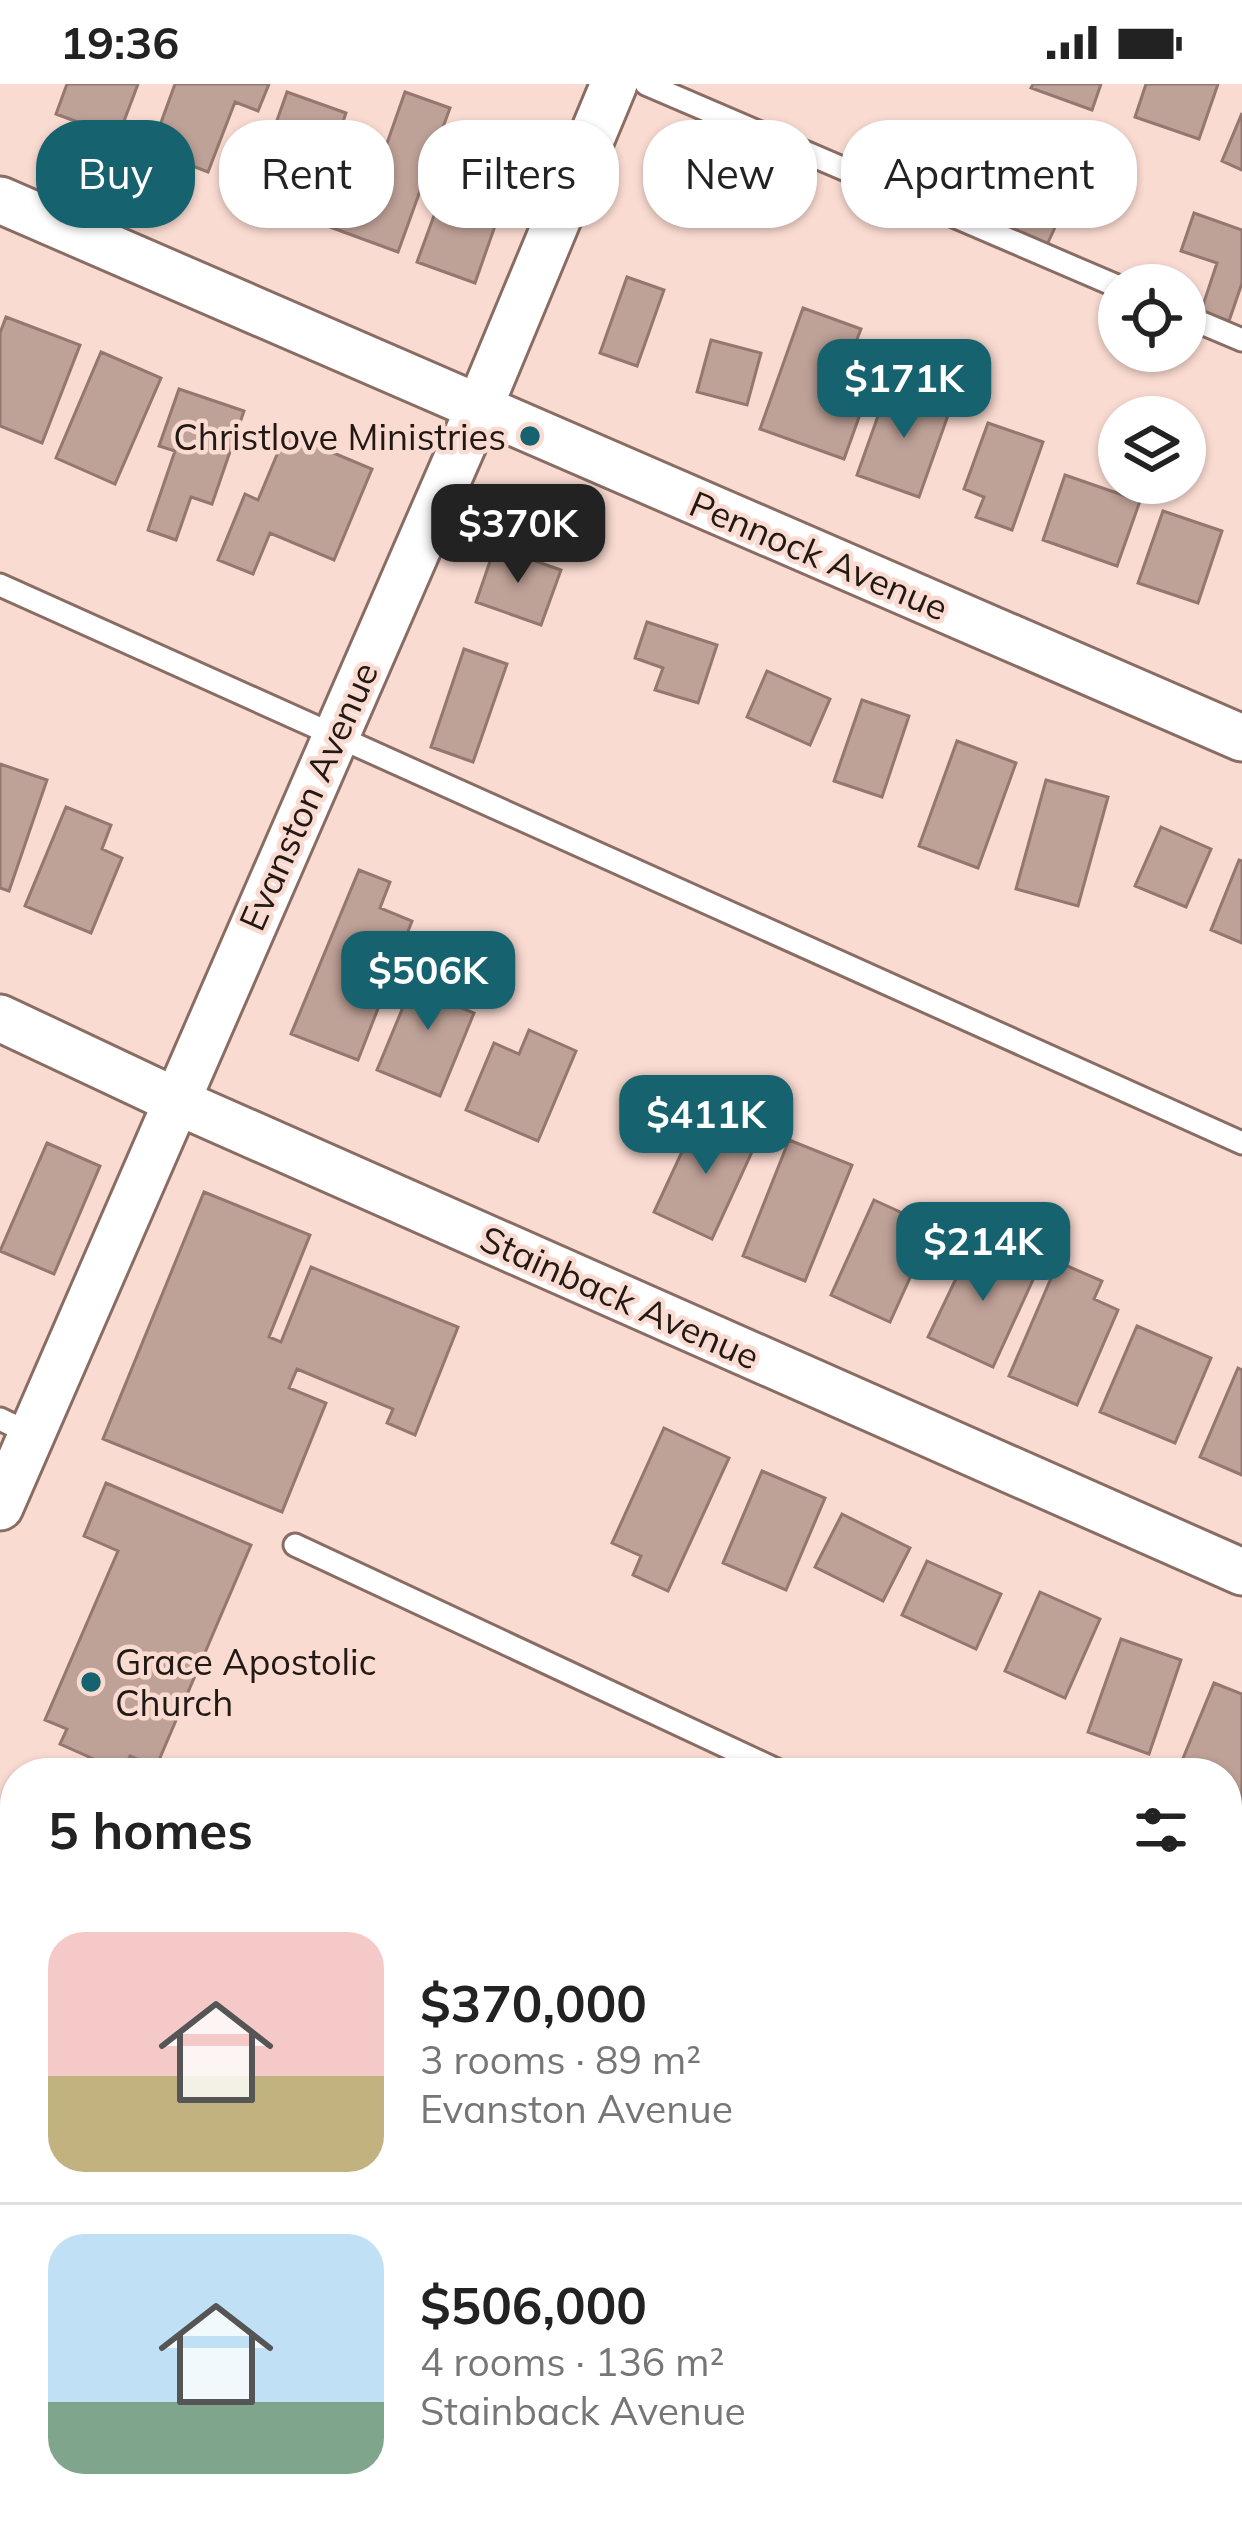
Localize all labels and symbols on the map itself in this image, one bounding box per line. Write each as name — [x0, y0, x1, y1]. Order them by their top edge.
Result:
pin: $171K — [820, 339, 988, 441]
place label: Christlove Ministries — [173, 414, 506, 459]
marker: Christlove Ministries — [517, 423, 543, 449]
street label: Pennock Avenue — [683, 480, 955, 630]
pin: $370K — [434, 484, 602, 586]
street label: Evanston Avenue — [229, 655, 387, 937]
pin: $506K — [344, 931, 512, 1033]
pin: $411K — [622, 1075, 790, 1177]
pin: $214K — [899, 1202, 1067, 1304]
street label: Stainback Avenue — [474, 1215, 766, 1379]
place label: Grace Apostolic Church — [115, 1639, 376, 1725]
marker: Grace Apostolic Church — [78, 1669, 104, 1695]

